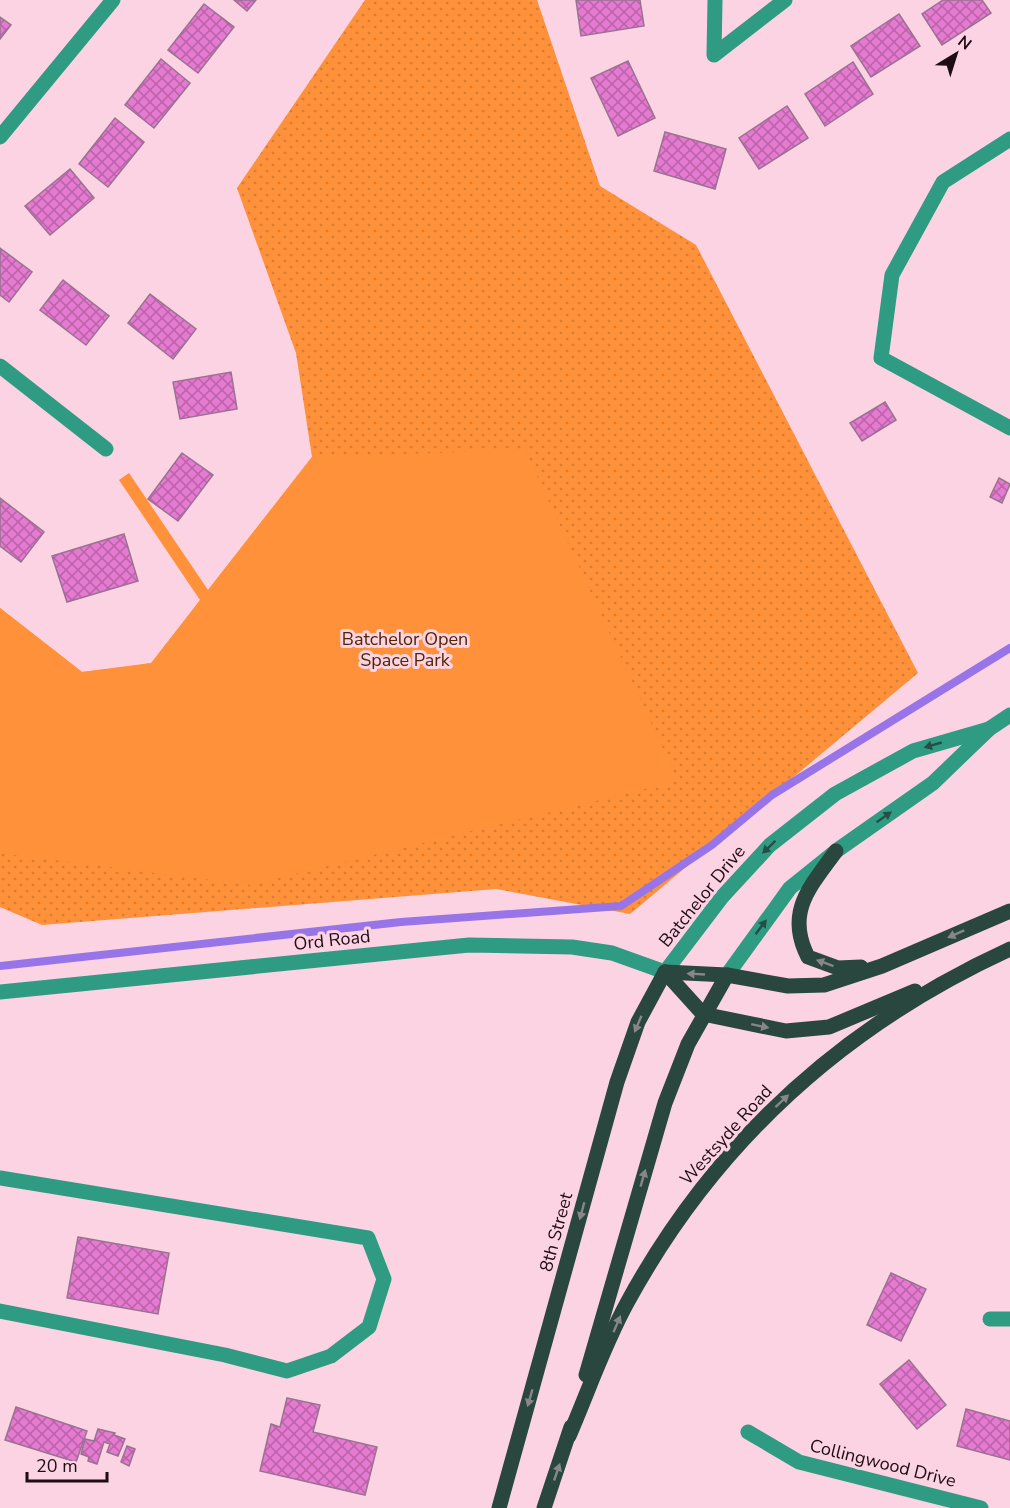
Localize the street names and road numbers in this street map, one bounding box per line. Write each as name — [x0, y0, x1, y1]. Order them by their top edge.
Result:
street label: Batchelor Drive — [653, 840, 751, 952]
street label: Ord Road — [292, 924, 372, 956]
street label: Westsyde Road — [674, 1080, 778, 1190]
street label: 8th Street — [534, 1189, 578, 1274]
street label: Collingwood Drive — [807, 1433, 959, 1493]

